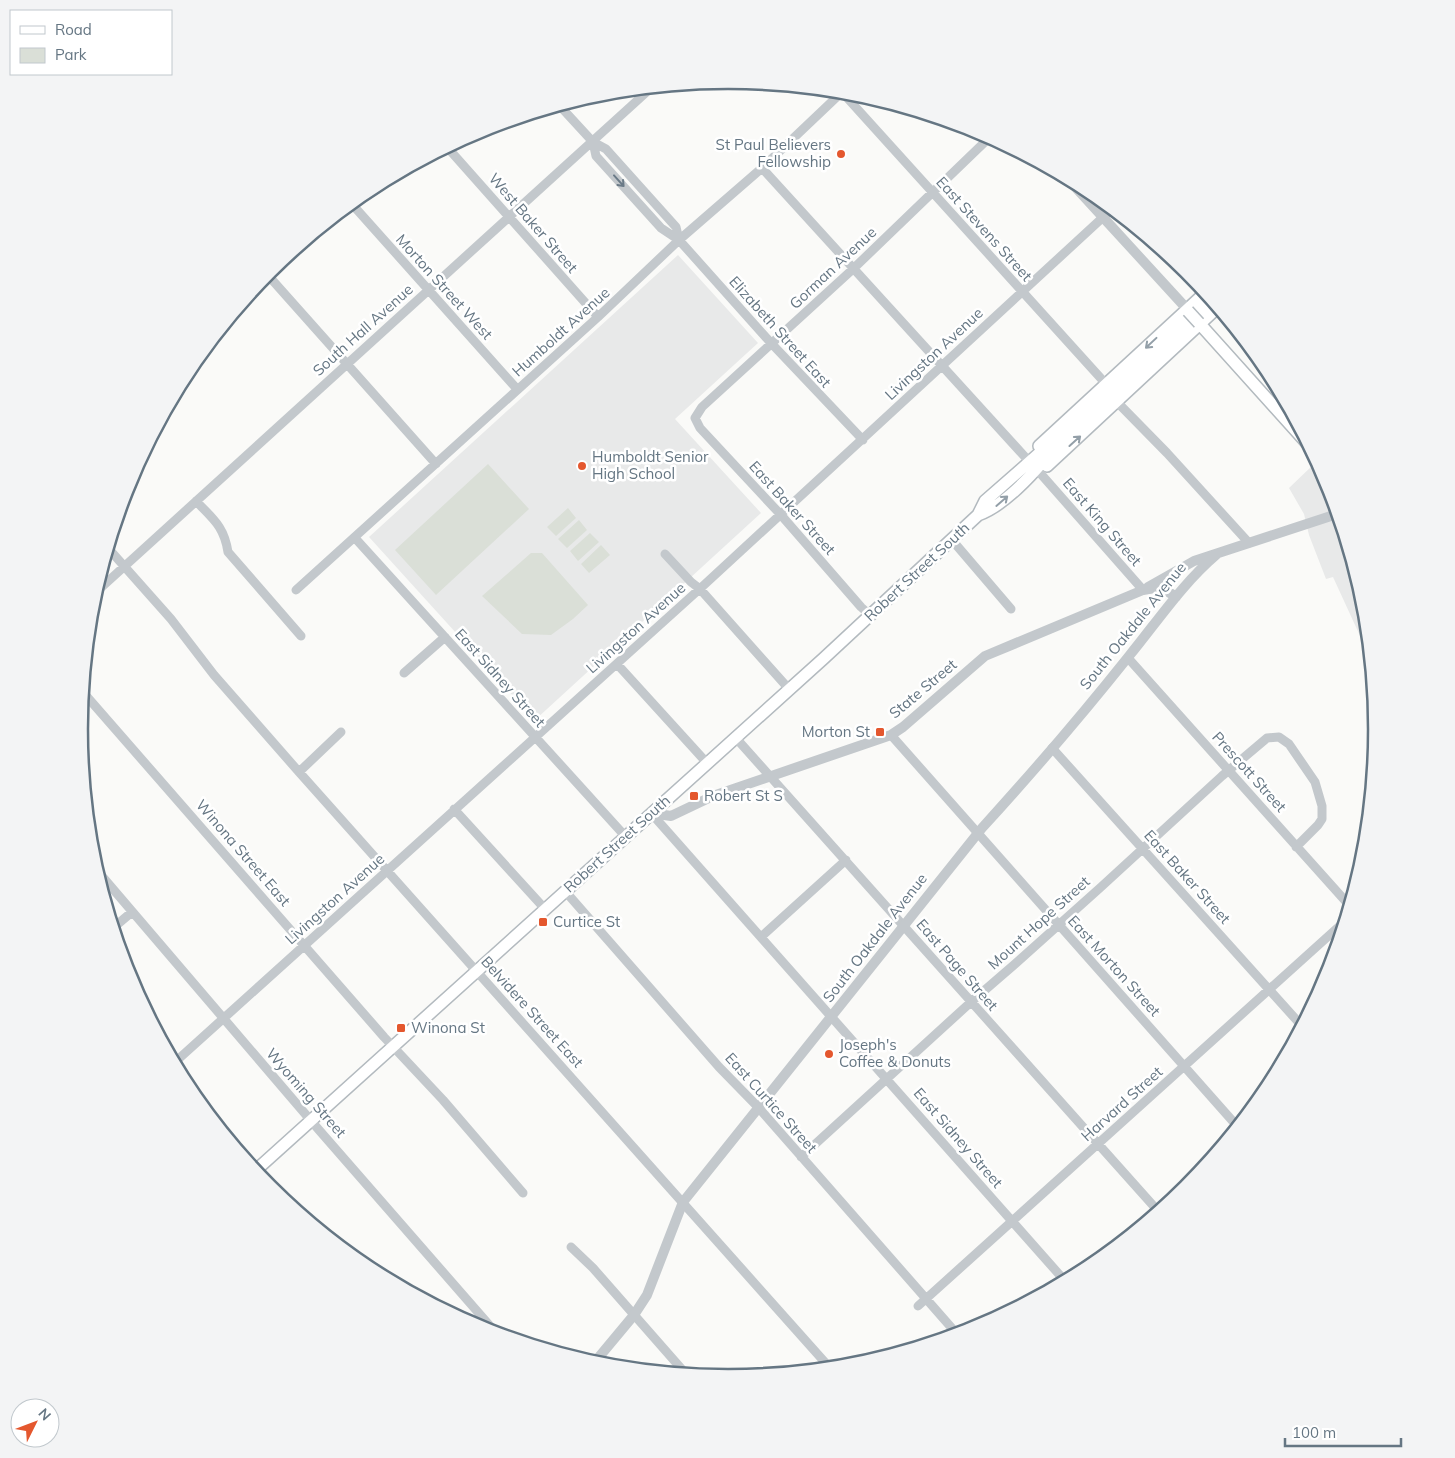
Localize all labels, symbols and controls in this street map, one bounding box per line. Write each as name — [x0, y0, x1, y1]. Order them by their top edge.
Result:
legend — [10, 10, 172, 75]
text: Road — [55, 20, 92, 39]
text: Park — [55, 45, 87, 64]
place label: St Paul Believers Fellowship — [716, 135, 831, 171]
marker: St Paul Believers Fellowship — [835, 148, 847, 160]
street label: West Baker Street — [485, 169, 582, 277]
street label: East Stevens Street — [932, 172, 1036, 285]
one-way arrow — [613, 175, 625, 188]
street label: Gorman Avenue — [785, 222, 880, 313]
street label: Morton Street West — [392, 230, 497, 343]
street label: Elizabeth Street East — [725, 272, 835, 391]
street label: South Hall Avenue — [309, 280, 417, 380]
street label: Humboldt Avenue — [508, 283, 613, 380]
street label: Livingston Avenue — [881, 303, 987, 404]
one-way arrow — [1145, 337, 1158, 349]
one-way arrow — [1068, 435, 1081, 447]
place label: Humboldt Senior High School — [592, 447, 709, 483]
street label: East Baker Street — [745, 457, 840, 559]
marker: Humboldt Senior High School — [576, 460, 588, 472]
street label: East King Street — [1059, 474, 1146, 570]
one-way arrow — [995, 495, 1008, 507]
street label: Robert Street South — [860, 518, 973, 625]
street label: South Oakdale Avenue — [1075, 558, 1190, 693]
street label: Livingston Avenue — [582, 578, 689, 677]
street label: East Sidney Street — [451, 624, 550, 731]
street label: State Street — [885, 655, 960, 722]
place label: Morton St — [802, 722, 870, 741]
marker: Morton St — [874, 726, 886, 738]
street label: Prescott Street — [1208, 727, 1291, 816]
place label: Robert St S — [704, 786, 783, 805]
marker: Robert St S — [688, 790, 700, 802]
street label: Robert Street South — [559, 791, 674, 897]
street label: Winona Street East — [192, 795, 295, 910]
street label: East Baker Street — [1140, 826, 1235, 928]
street label: Livingston Avenue — [281, 849, 388, 948]
street label: South Oakdale Avenue — [818, 869, 931, 1006]
street label: Mount Hope Street — [984, 872, 1094, 973]
street label: East Morton Street — [1064, 911, 1165, 1020]
place label: Curtice St — [553, 912, 620, 931]
street label: East Page Street — [912, 915, 1002, 1014]
marker: Curtice St — [537, 916, 549, 928]
street label: Belvidere Street East — [477, 952, 588, 1071]
place label: Winona St — [411, 1018, 485, 1037]
marker: Winona St — [395, 1022, 407, 1034]
place label: Joseph's Coffee & Donuts — [839, 1035, 951, 1071]
street label: Wyoming Street — [262, 1044, 351, 1141]
marker: Joseph's Coffee & Donuts — [823, 1048, 835, 1060]
street label: East Curtice Street — [721, 1049, 821, 1157]
street label: Harvard Street — [1077, 1062, 1166, 1145]
street label: East Sidney Street — [910, 1084, 1007, 1192]
north arrow — [10, 1398, 60, 1448]
text: N — [34, 1404, 55, 1424]
scale bar — [1285, 1416, 1401, 1448]
text: 100 m — [1292, 1423, 1336, 1442]

